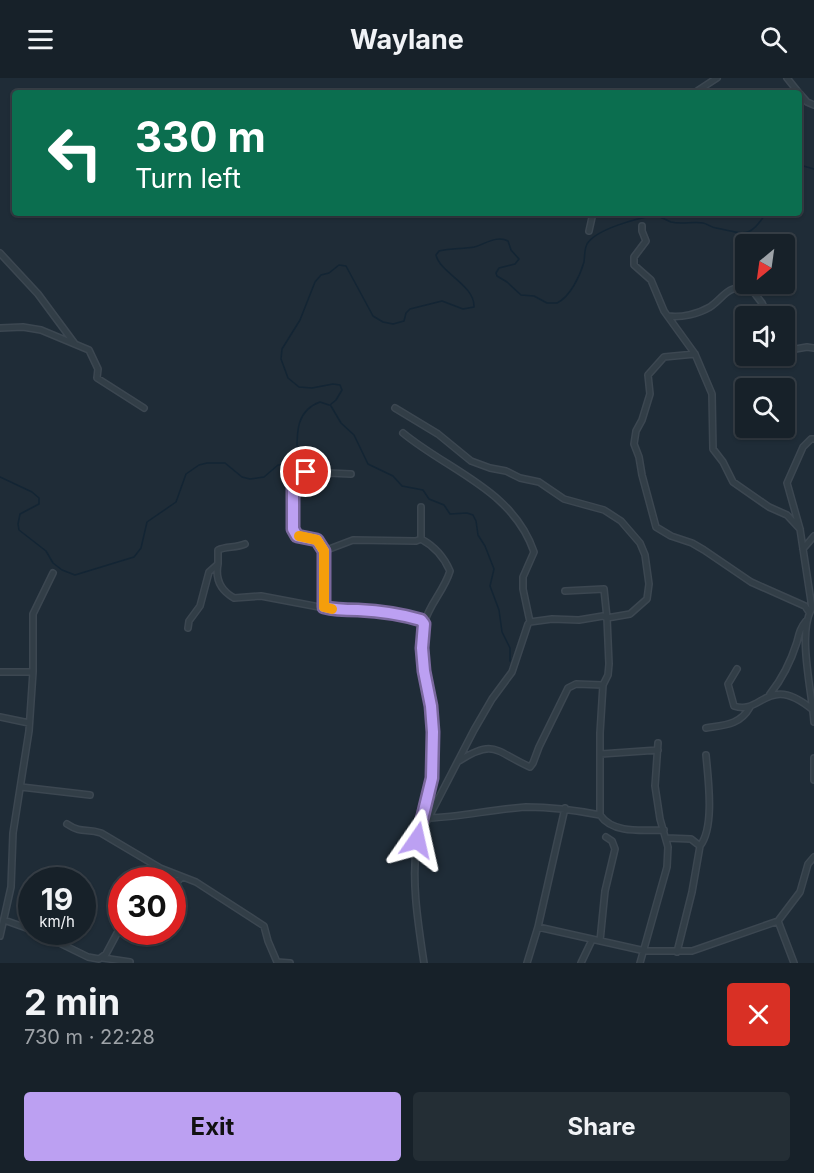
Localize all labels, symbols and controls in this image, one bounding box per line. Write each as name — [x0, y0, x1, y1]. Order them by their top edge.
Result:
icon: menu — [24, 23, 57, 56]
text: Waylane — [350, 23, 464, 56]
icon: search — [757, 23, 790, 56]
text: 330 m — [135, 111, 266, 162]
icon: left — [36, 114, 114, 192]
text: Turn left — [135, 162, 241, 195]
north arrow — [735, 234, 795, 294]
map controls — [735, 234, 795, 438]
button: sound — [735, 306, 795, 366]
button: search — [735, 378, 795, 438]
pin — [280, 446, 331, 497]
icon: arrive — [289, 455, 322, 488]
position arrow — [385, 808, 449, 872]
speed limit sign: 30 — [108, 867, 186, 945]
text: 19 — [41, 881, 73, 917]
text: km/h — [39, 912, 75, 931]
text: 2 min — [24, 980, 120, 1024]
button: close — [727, 983, 790, 1046]
text: 730 m · 22:28 — [24, 1025, 155, 1049]
button: Exit — [24, 1092, 401, 1161]
button: Share — [413, 1092, 790, 1161]

